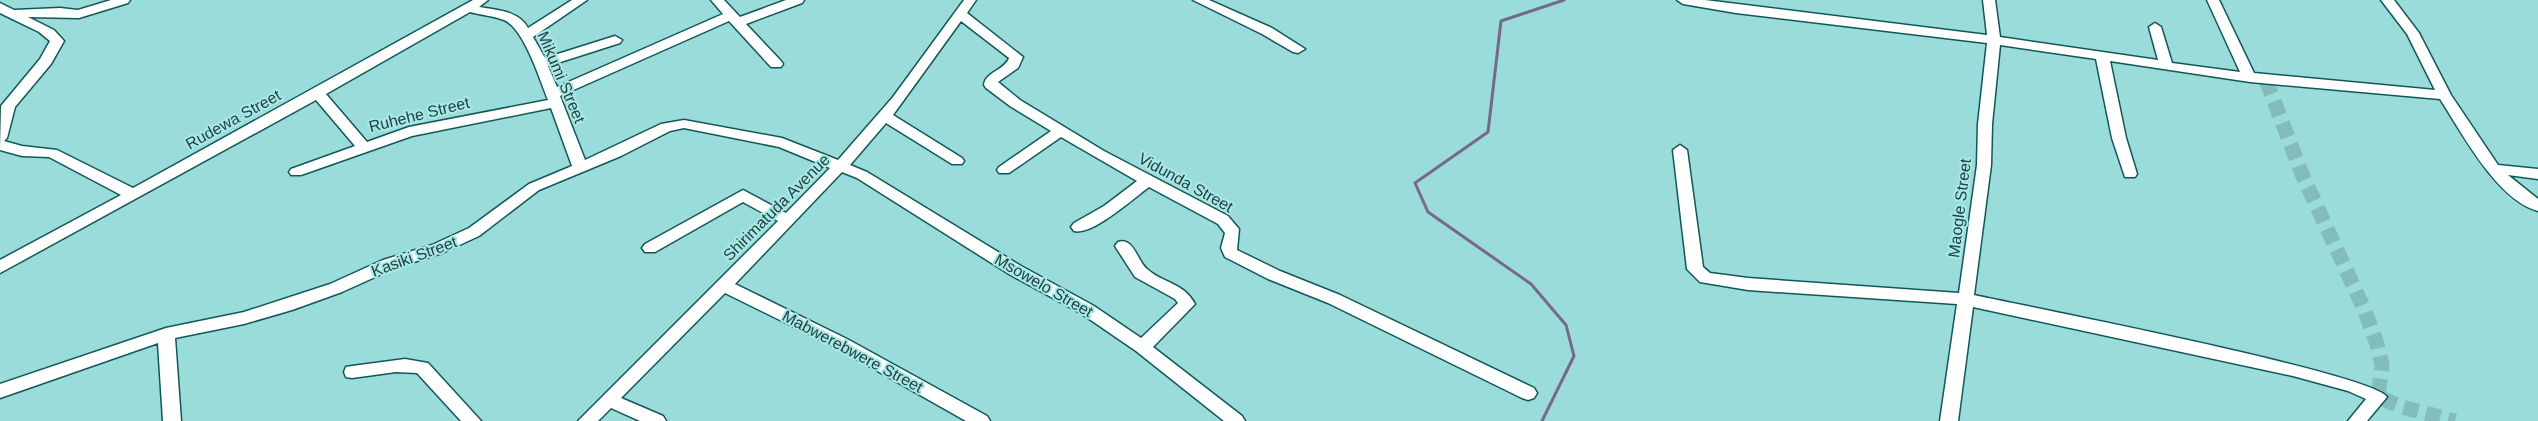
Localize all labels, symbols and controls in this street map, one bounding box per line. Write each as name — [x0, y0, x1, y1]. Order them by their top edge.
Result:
street label: Mikumi Street — [535, 29, 589, 126]
street label: Rudewa Street — [183, 86, 284, 153]
street label: Ruhehe Street — [367, 94, 472, 135]
street label: Vidunda Street — [1135, 149, 1237, 216]
street label: Shirimatuda Avenue — [720, 151, 833, 264]
street label: Maogle Street — [1945, 157, 1974, 259]
street label: Kasiki Street — [369, 233, 460, 280]
street label: Msowelo Street — [992, 251, 1096, 321]
street label: Mabwerebwere Street — [780, 307, 926, 396]

